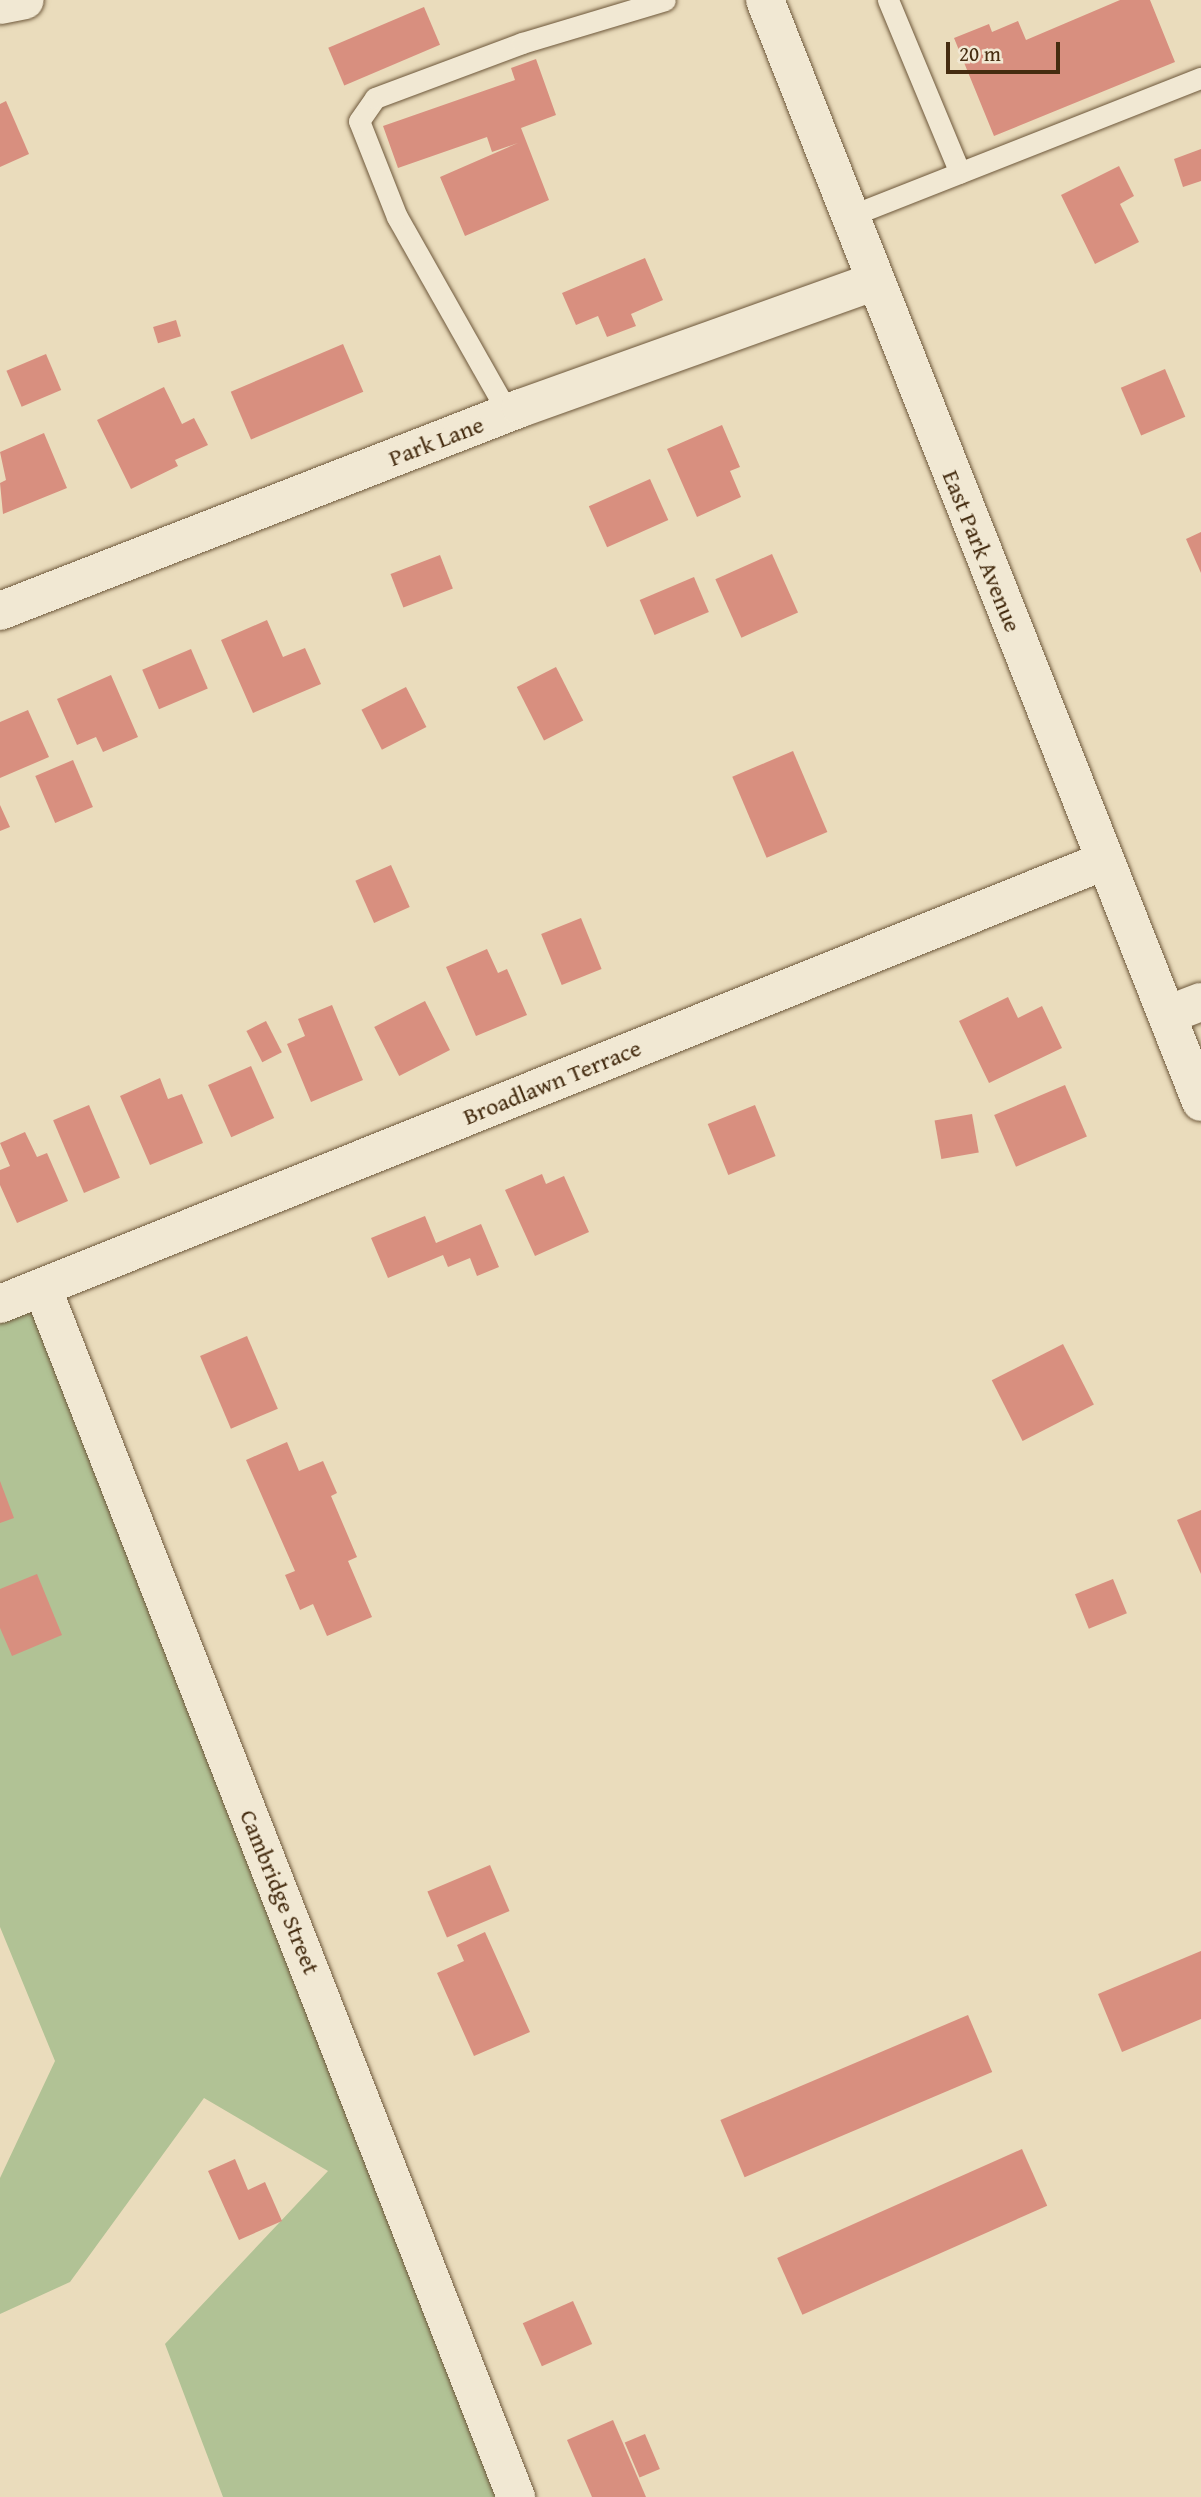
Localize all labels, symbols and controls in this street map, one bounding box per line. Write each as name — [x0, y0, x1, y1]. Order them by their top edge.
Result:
scale bar — [949, 28, 1063, 72]
text: 20 m — [959, 38, 1001, 69]
street label: Park Lane — [384, 410, 488, 472]
street label: East Park Avenue — [936, 466, 1028, 636]
street label: Broadlawn Terrace — [459, 1033, 645, 1131]
street label: Cambridge Street — [234, 1805, 326, 1979]

